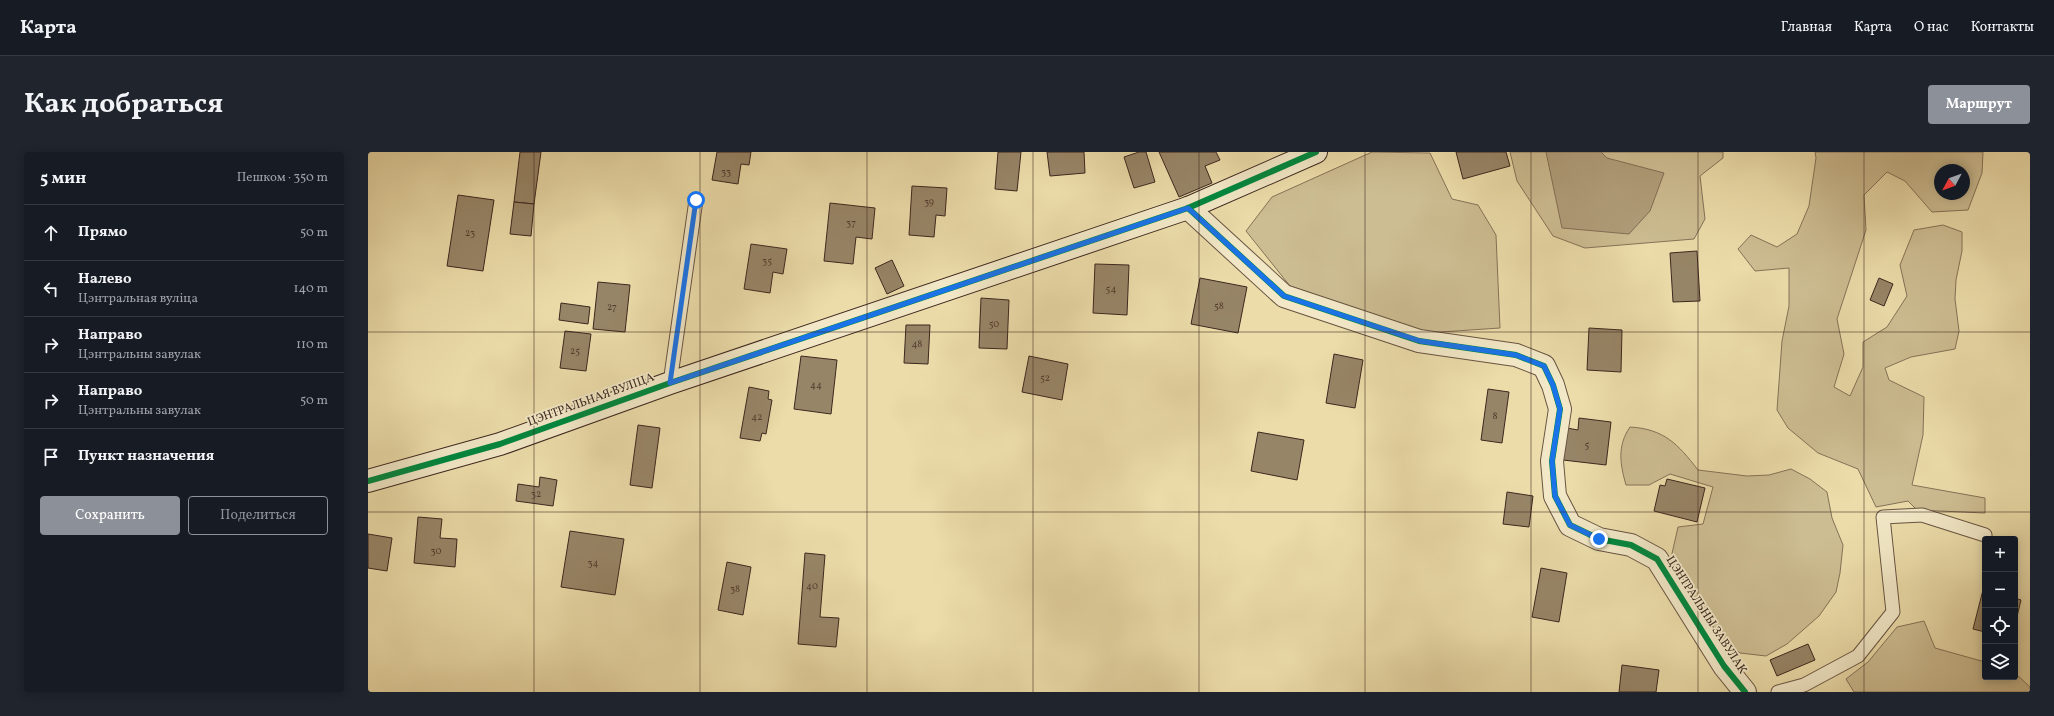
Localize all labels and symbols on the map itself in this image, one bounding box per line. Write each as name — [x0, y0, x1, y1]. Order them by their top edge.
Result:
north arrow — [1934, 164, 1970, 200]
house number: 33 — [721, 165, 731, 179]
route start — [687, 191, 705, 209]
house number: 39 — [924, 195, 934, 209]
house number: 37 — [846, 216, 856, 230]
house number: 23 — [465, 226, 475, 240]
house number: 35 — [762, 254, 772, 268]
house number: 54 — [1106, 282, 1116, 296]
house number: 58 — [1214, 299, 1224, 313]
house number: 27 — [607, 300, 617, 314]
house number: 50 — [989, 317, 999, 331]
house number: 48 — [912, 337, 922, 351]
house number: 25 — [570, 344, 580, 358]
street label: ЦЭНТРАЛЬНАЯ ВУЛІЦА — [525, 369, 657, 430]
house number: 52 — [1040, 371, 1050, 385]
house number: 44 — [810, 378, 822, 392]
house number: 8 — [1492, 409, 1498, 423]
house number: 42 — [751, 410, 763, 424]
house number: 5 — [1585, 438, 1590, 452]
house number: 32 — [531, 487, 541, 501]
route end — [1590, 530, 1608, 548]
house number: 30 — [431, 544, 441, 558]
street label: ЦЭНТРАЛЬНЫ ЗАВУЛАК — [1662, 553, 1750, 677]
house number: 34 — [587, 556, 599, 570]
house number: 40 — [806, 579, 818, 593]
house number: 38 — [730, 582, 740, 596]

